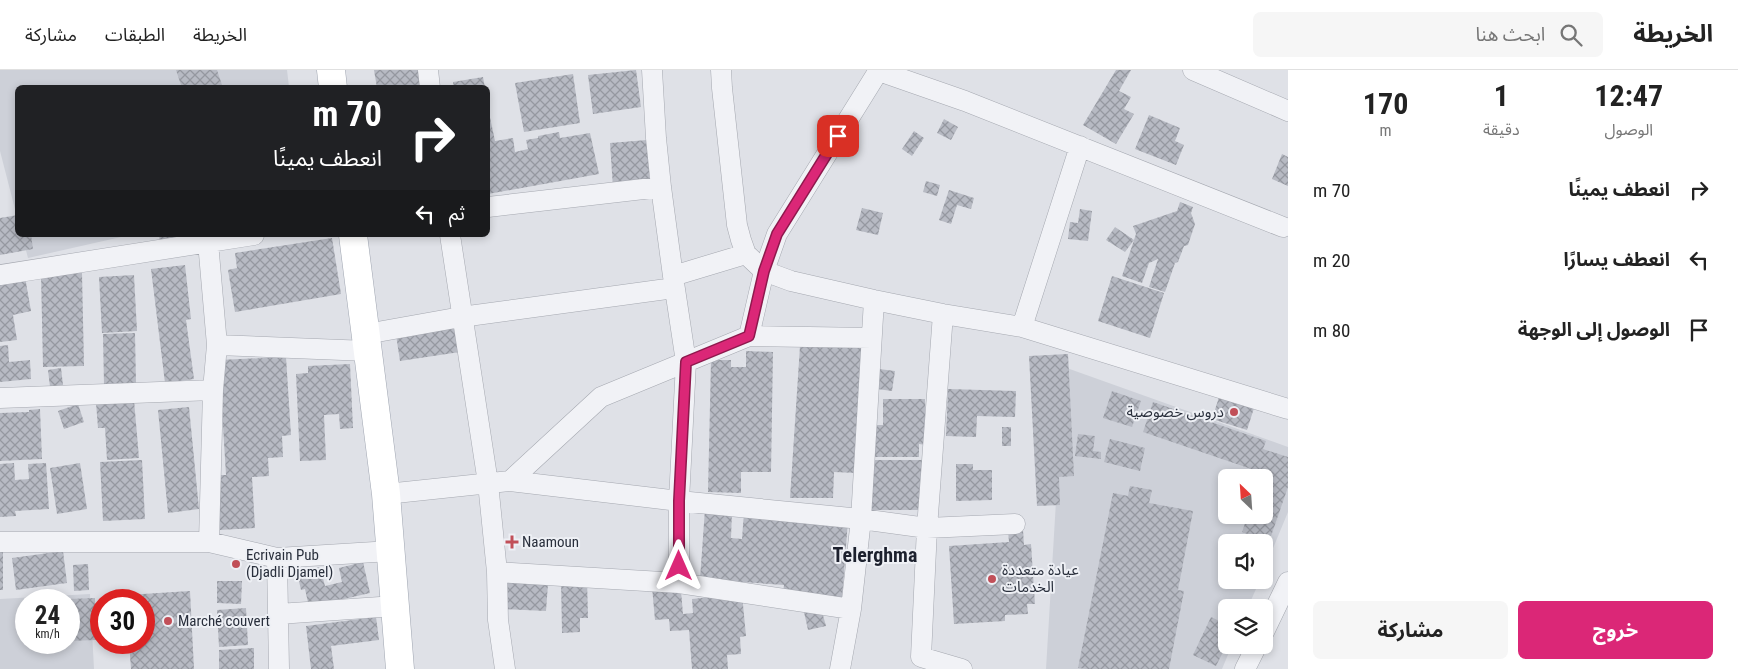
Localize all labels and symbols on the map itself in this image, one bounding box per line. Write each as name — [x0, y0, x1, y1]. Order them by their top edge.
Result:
pin — [817, 115, 859, 157]
place label: دروس خصوصية — [1126, 403, 1224, 421]
marker: دروس خصوصية — [1228, 406, 1240, 418]
north arrow — [1218, 469, 1272, 524]
place label: Naamoun — [522, 533, 579, 551]
marker: Naamoun — [506, 536, 518, 548]
position arrow — [652, 539, 704, 591]
district label: Telerghma — [833, 543, 917, 567]
place label: Ecrivain Pub (Djadli Djamel) — [246, 546, 333, 581]
marker: Ecrivain Pub (Djadli Djamel) — [230, 558, 242, 570]
place label: عيادة متعددة الخدمات — [1002, 561, 1079, 596]
marker: عيادة متعددة الخدمات — [986, 573, 998, 585]
speed limit sign: 30 — [90, 589, 155, 654]
place label: Marché couvert — [178, 612, 270, 630]
marker: Marché couvert — [162, 615, 174, 627]

